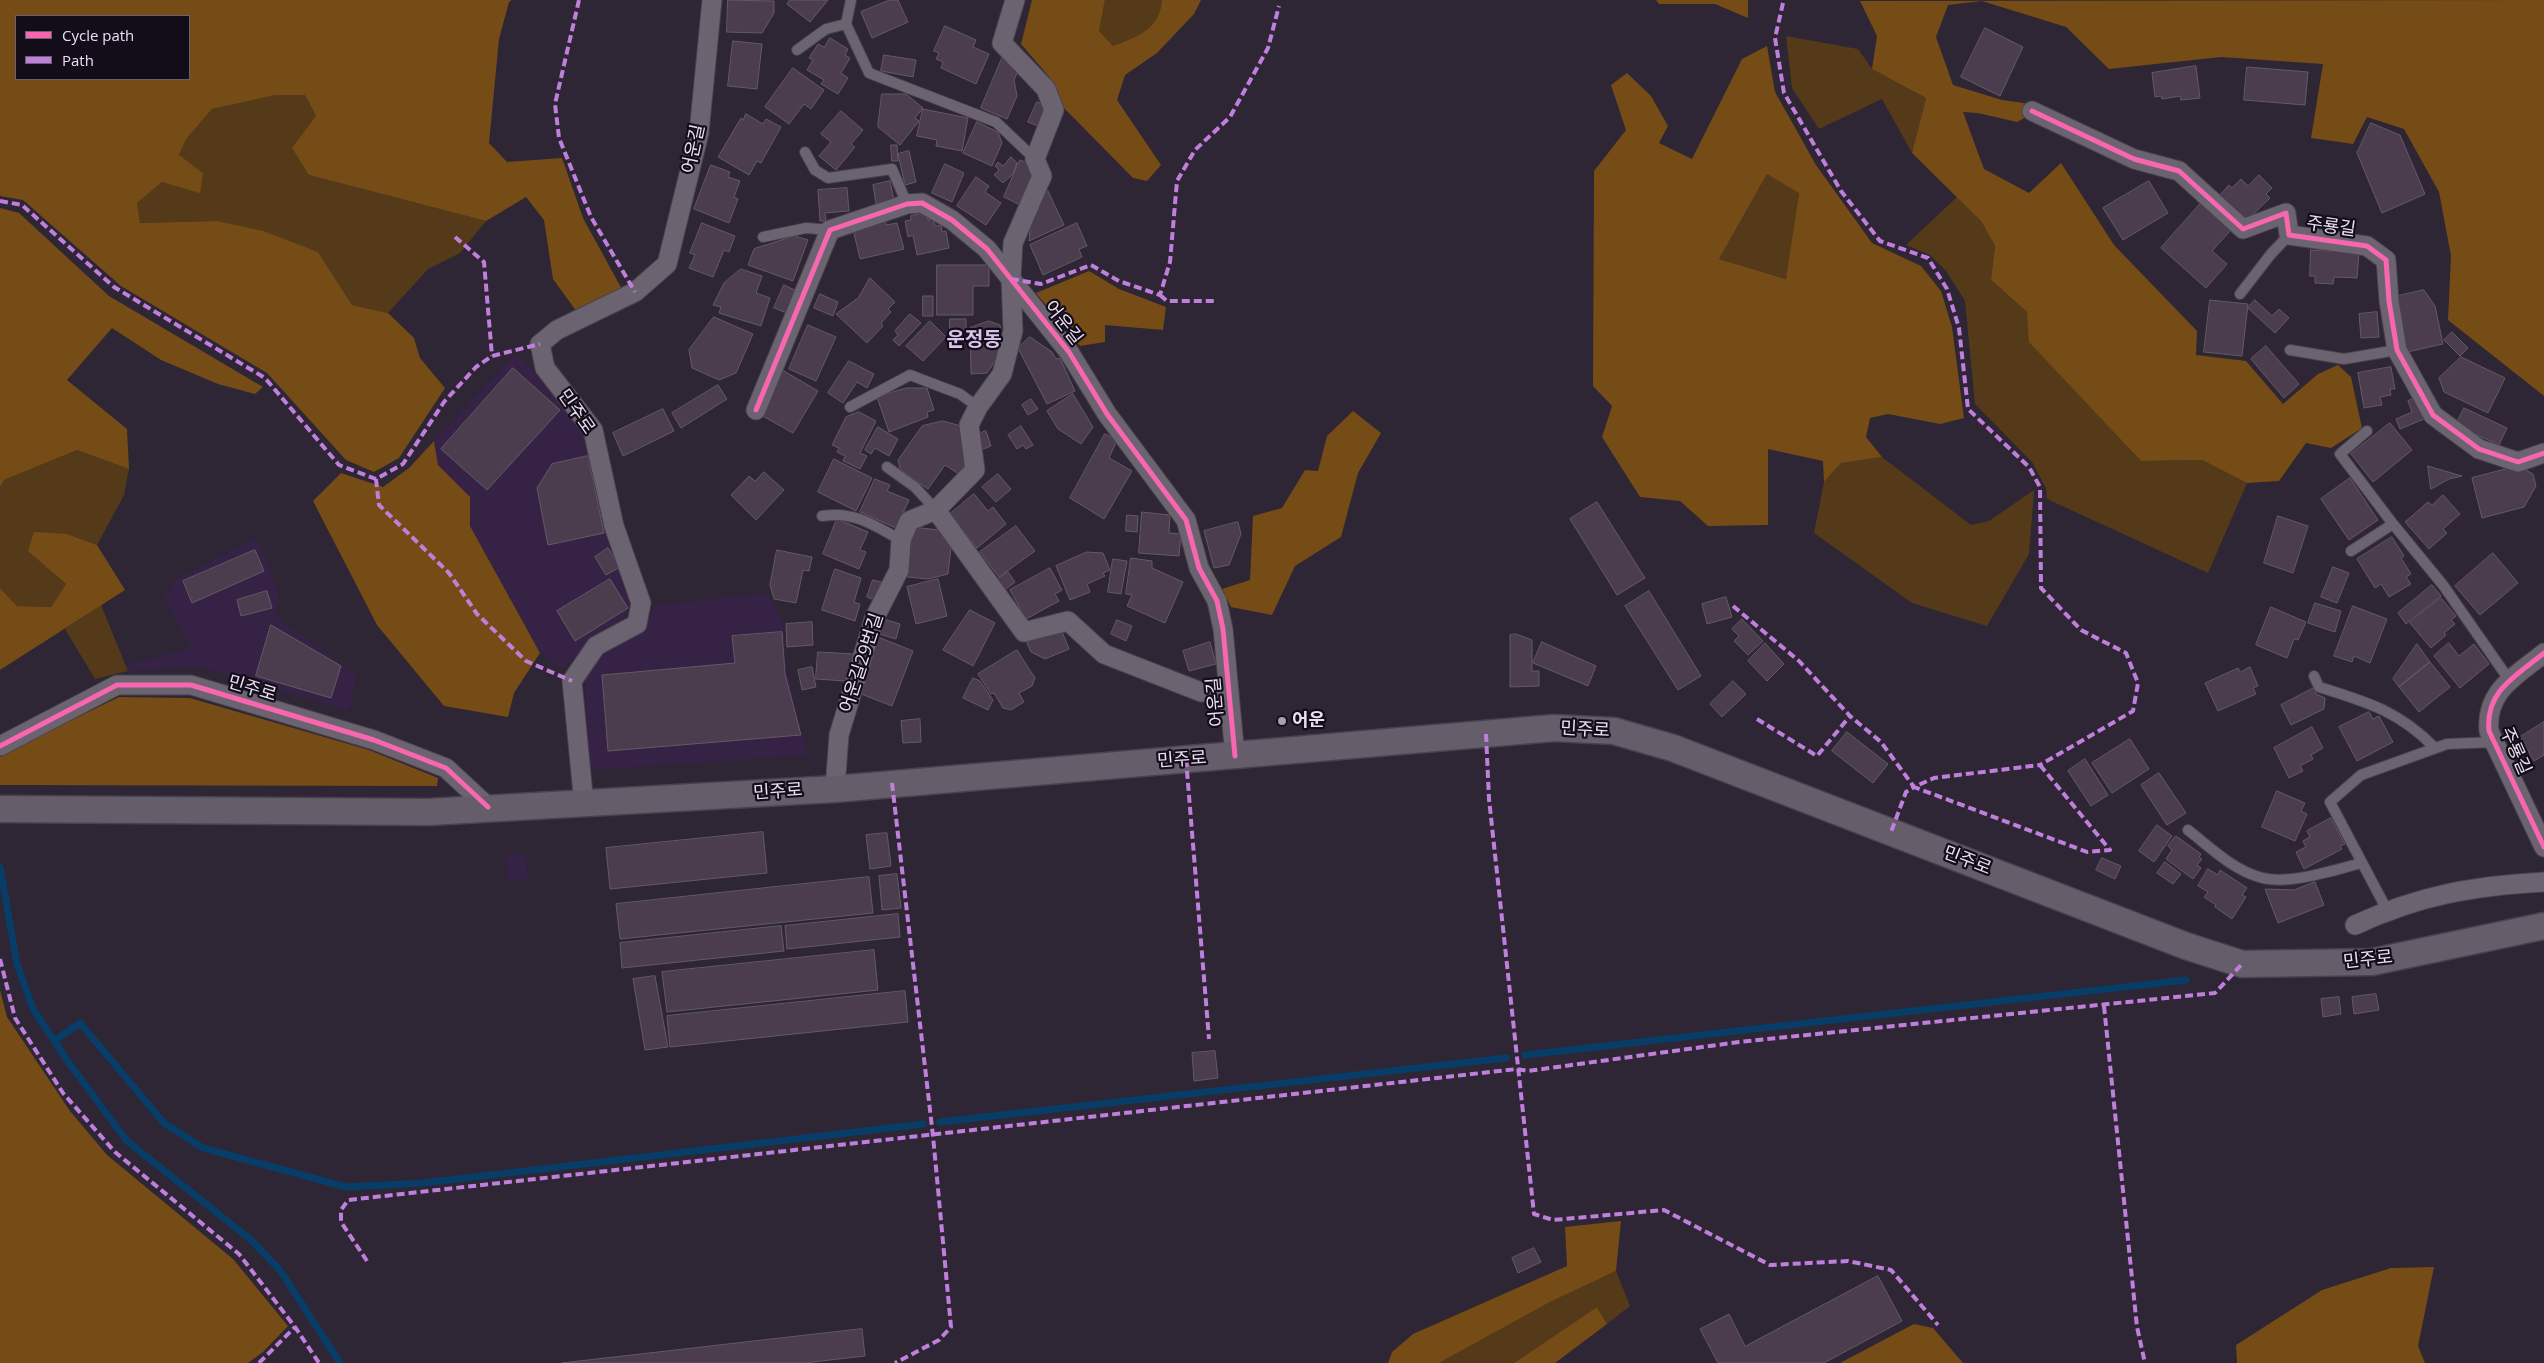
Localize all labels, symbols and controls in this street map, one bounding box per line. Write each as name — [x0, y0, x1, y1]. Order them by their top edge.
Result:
legend — [15, 15, 190, 80]
text: Cycle path — [62, 25, 134, 45]
text: Path — [62, 50, 94, 70]
street label: 어운길 — [678, 122, 710, 176]
street label: 주룡길 — [2305, 213, 2357, 241]
street label: 어운길 — [1039, 297, 1087, 349]
district label: 운정동 — [946, 328, 1002, 352]
street label: 민주로 — [553, 385, 599, 439]
street label: 어운길29번길 — [836, 611, 888, 715]
street label: 민주로 — [225, 671, 279, 707]
street label: 어운길 — [1203, 676, 1229, 728]
place label: 어운 — [1292, 710, 1325, 732]
marker: 어운 — [1276, 715, 1288, 727]
street label: 민주로 — [1560, 718, 1610, 742]
street label: 주룡길 — [2495, 724, 2535, 778]
street label: 민주로 — [1156, 747, 1208, 773]
street label: 민주로 — [752, 779, 804, 805]
street label: 민주로 — [1940, 842, 1994, 880]
street label: 민주로 — [2342, 947, 2394, 973]

